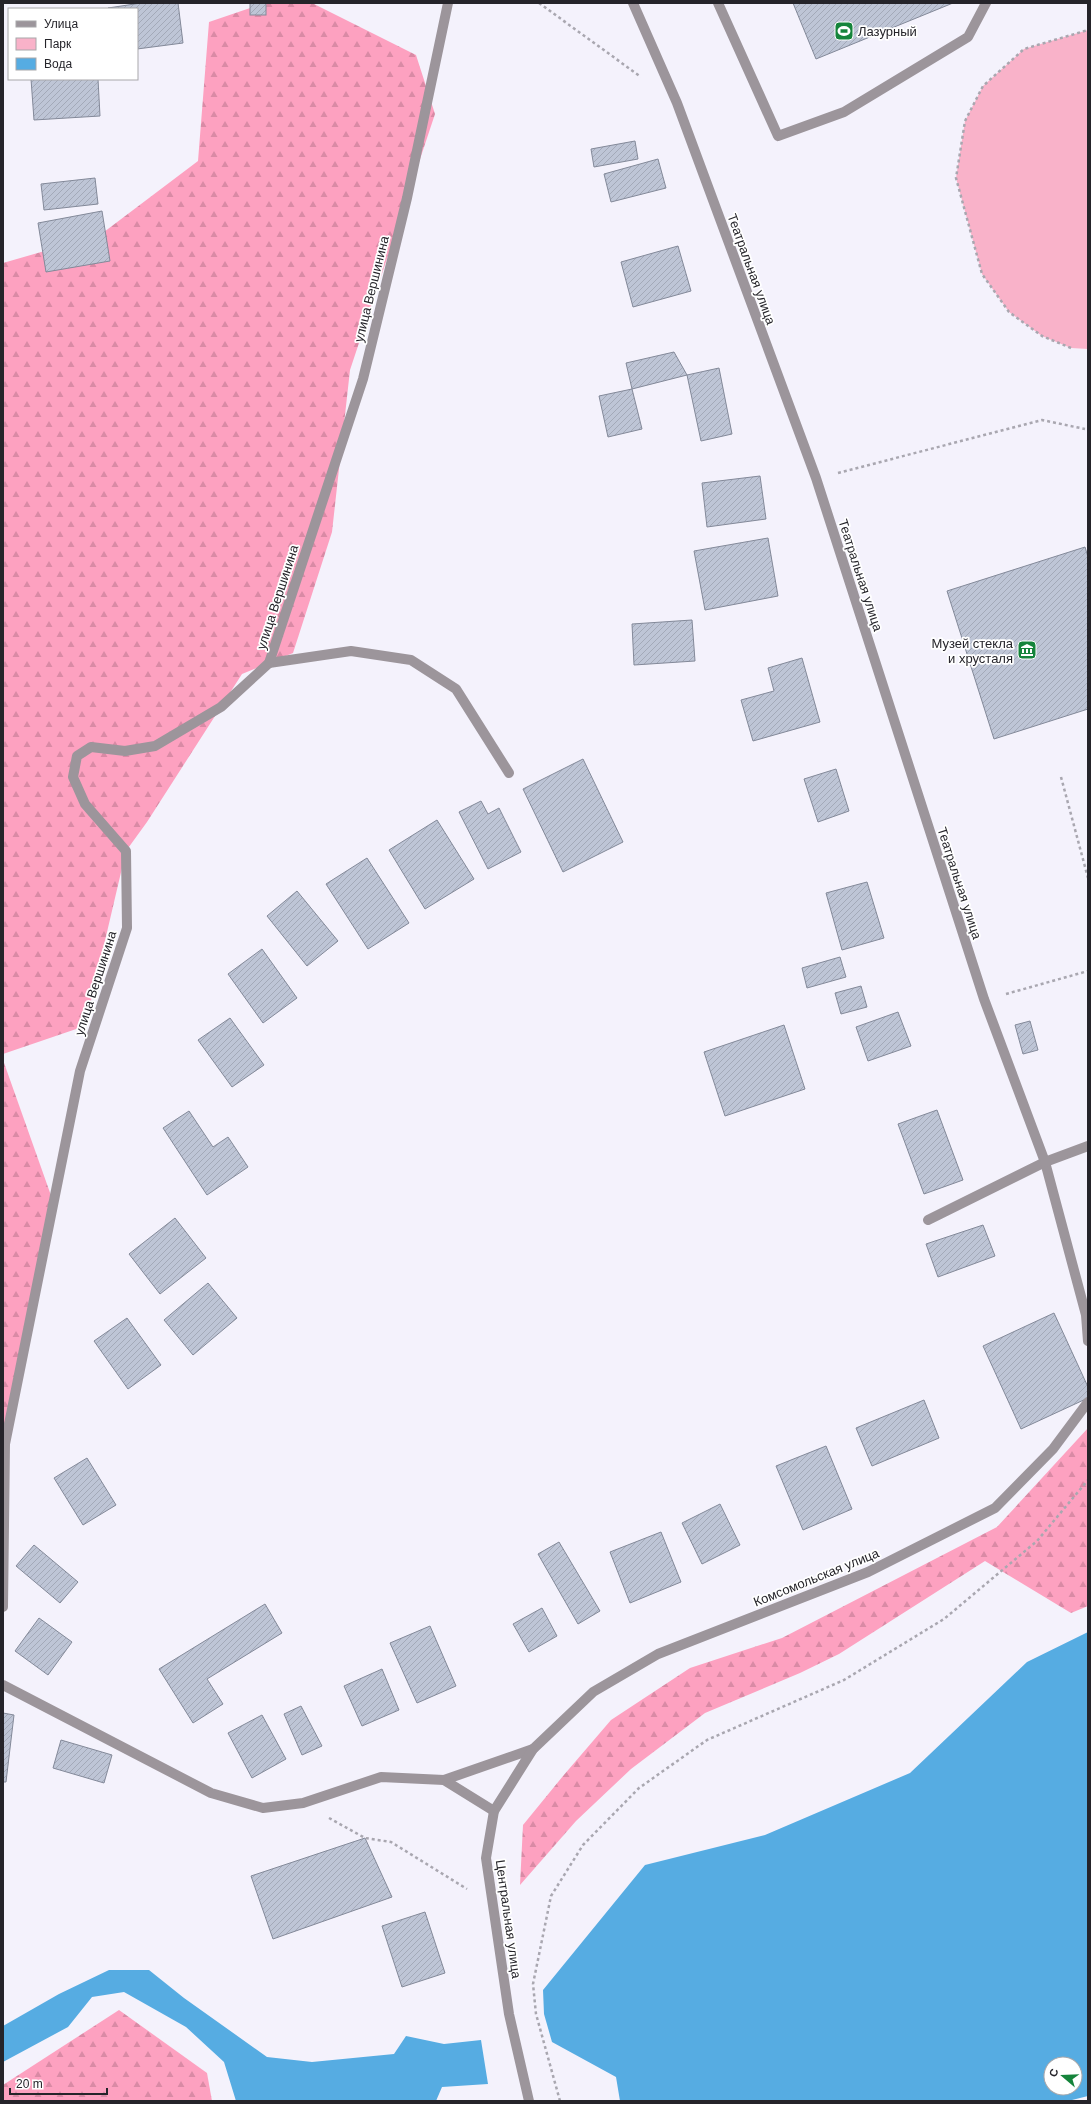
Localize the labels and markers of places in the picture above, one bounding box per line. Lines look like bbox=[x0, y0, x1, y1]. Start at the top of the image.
sports icon: Лазурный bbox=[833, 20, 855, 42]
place label: Лазурный bbox=[858, 24, 917, 39]
place label: Музей стекла и хрусталя bbox=[931, 636, 1014, 666]
museum icon: Музей стекла и хрусталя bbox=[1016, 639, 1038, 661]

